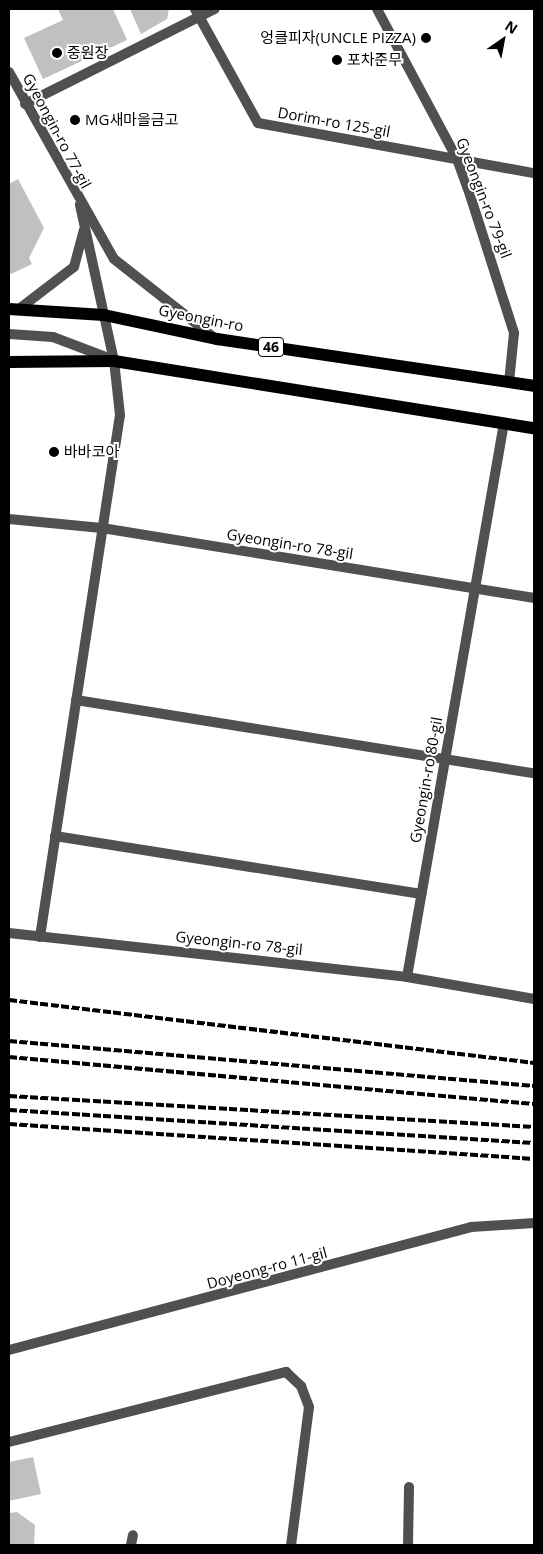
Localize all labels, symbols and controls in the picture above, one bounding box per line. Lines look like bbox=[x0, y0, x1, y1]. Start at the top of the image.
north arrow bbox=[478, 15, 528, 65]
text: N bbox=[501, 16, 521, 38]
place label: 엉클피자(UNCLE PIZZA) bbox=[260, 29, 416, 47]
marker: 엉클피자(UNCLE PIZZA) bbox=[420, 32, 432, 44]
place label: 중원장 bbox=[67, 44, 108, 62]
marker: 중원장 bbox=[51, 47, 63, 59]
place label: 포차준무 bbox=[347, 51, 402, 69]
marker: 포차준무 bbox=[331, 54, 343, 66]
street label: Gyeongin-ro 77-gil bbox=[19, 70, 95, 192]
street label: Dorim-ro 125-gil bbox=[276, 103, 392, 141]
place label: MG새마을금고 bbox=[85, 111, 178, 129]
marker: MG새마을금고 bbox=[69, 114, 81, 126]
street label: Gyeongin-ro 79-gil bbox=[453, 135, 515, 261]
street label: Gyeongin-ro bbox=[157, 301, 245, 335]
road number: 46 bbox=[257, 336, 285, 358]
place label: 바바코아 bbox=[64, 443, 119, 461]
marker: 바바코아 bbox=[48, 446, 60, 458]
street label: Gyeongin-ro 78-gil bbox=[225, 525, 355, 563]
street label: Gyeongin-ro 80-gil bbox=[406, 716, 446, 844]
street label: Gyeongin-ro 78-gil bbox=[175, 927, 303, 959]
street label: Doyeong-ro 11-gil bbox=[205, 1243, 329, 1293]

